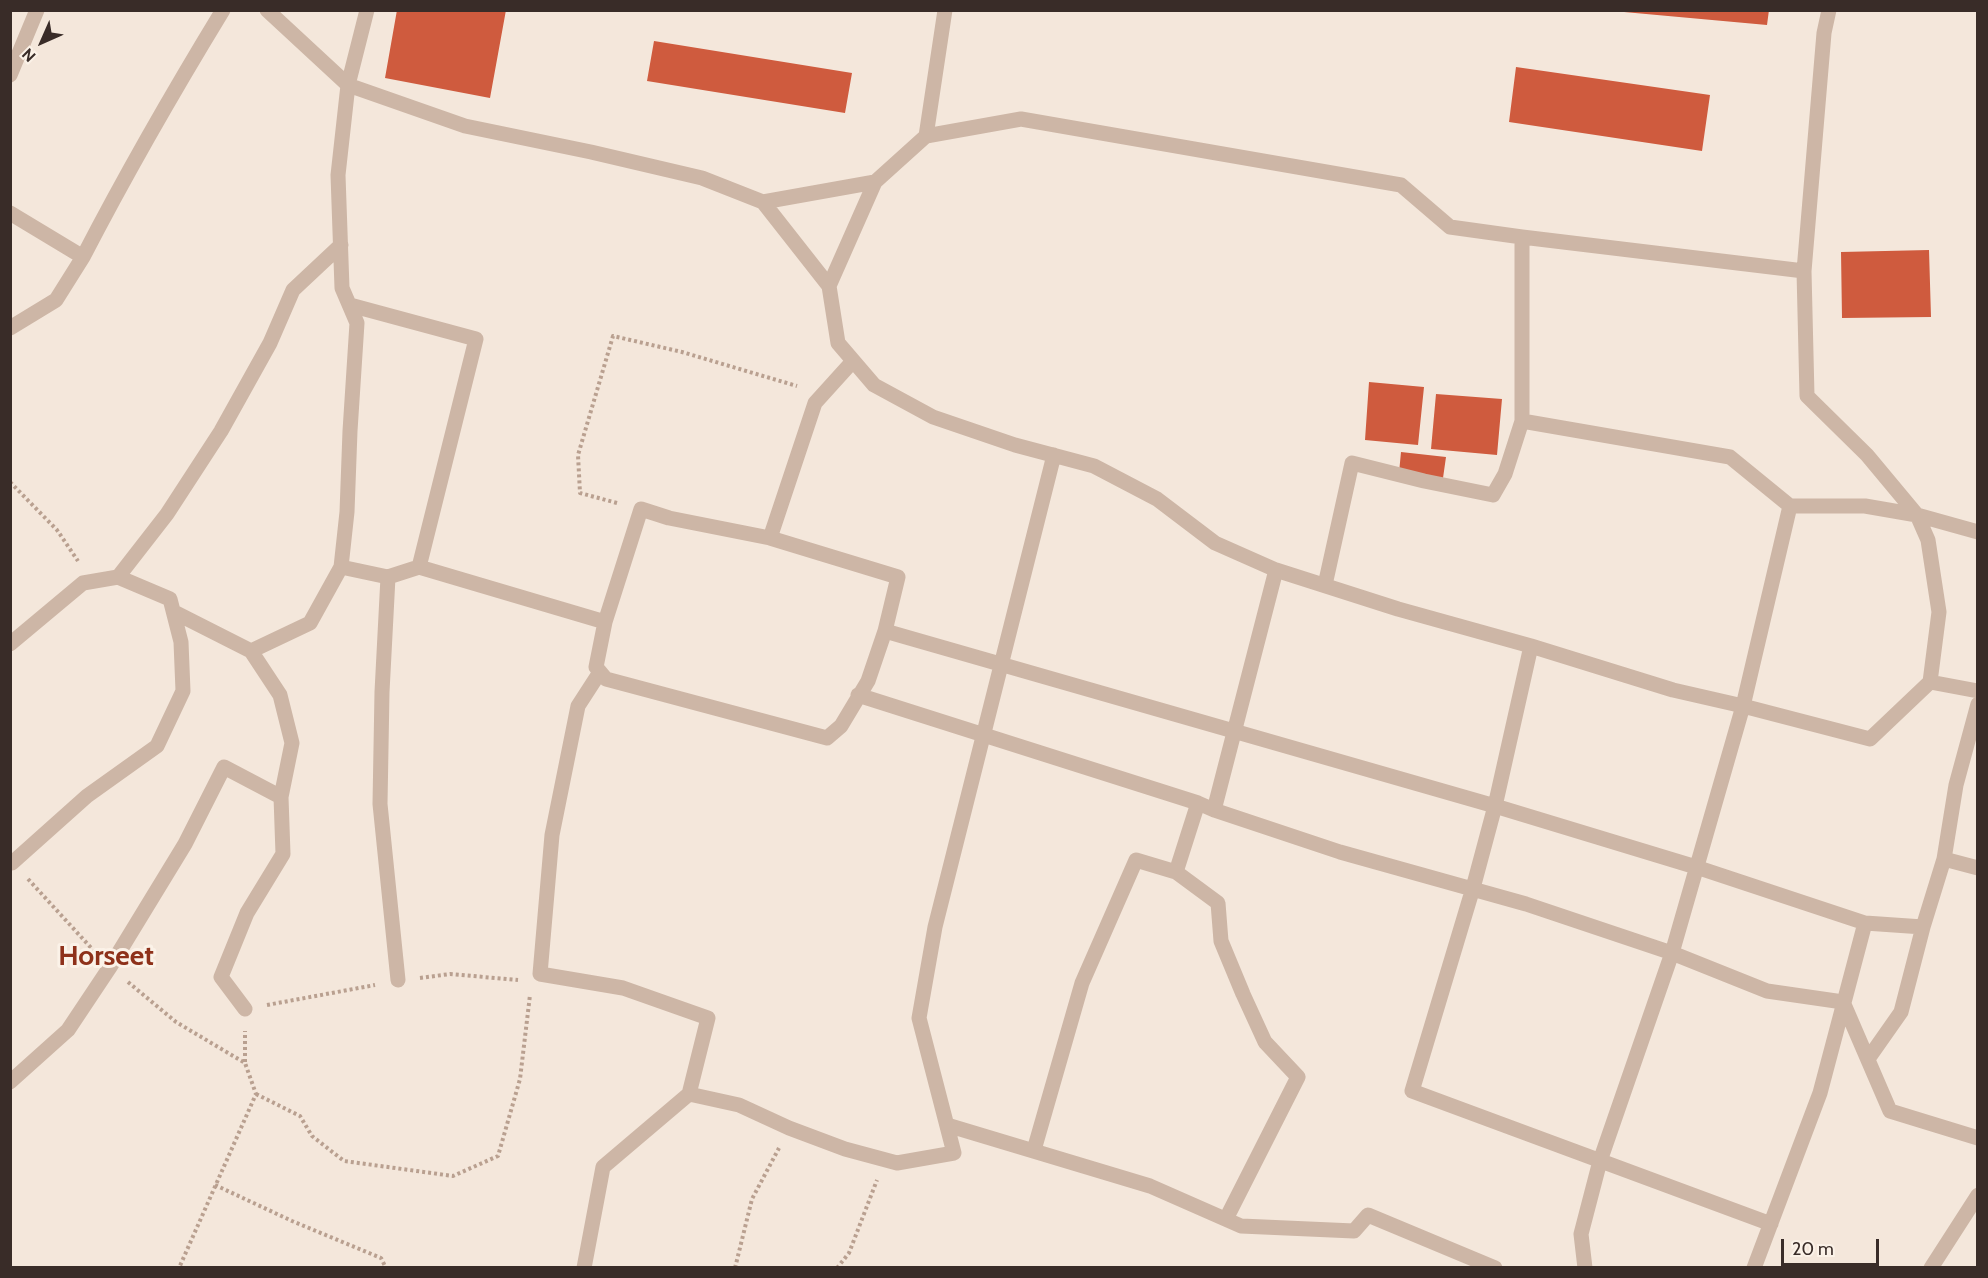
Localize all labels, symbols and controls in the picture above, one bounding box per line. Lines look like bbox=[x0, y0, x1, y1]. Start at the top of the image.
north arrow bbox=[12, 12, 72, 72]
text: N bbox=[18, 44, 40, 66]
district label: Horseet bbox=[58, 940, 154, 974]
scale bar bbox=[1784, 1227, 1882, 1265]
text: 20 m bbox=[1792, 1238, 1834, 1260]

